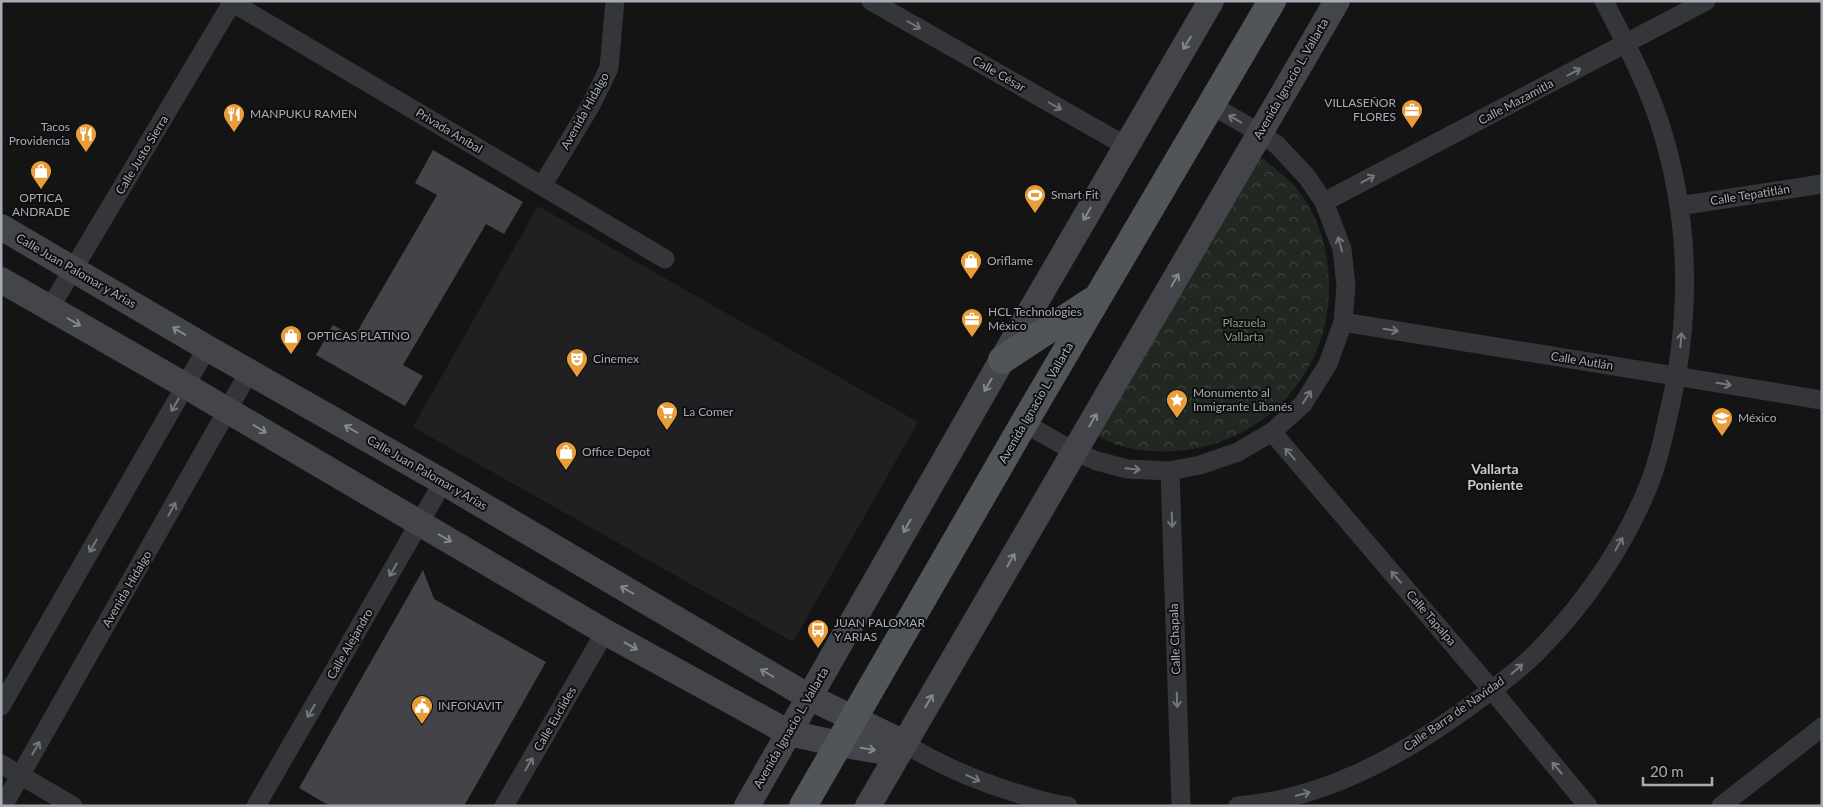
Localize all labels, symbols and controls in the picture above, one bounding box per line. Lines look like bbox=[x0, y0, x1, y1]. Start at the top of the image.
street label: Avenida Ignacio L. Vallarta bbox=[1250, 16, 1331, 142]
one-way arrow bbox=[906, 21, 920, 31]
one-way arrow bbox=[1181, 36, 1191, 50]
street label: Calle César bbox=[970, 52, 1029, 95]
one-way arrow bbox=[1566, 67, 1581, 76]
street label: Avenida Hidalgo bbox=[557, 69, 612, 152]
street label: Calle Mazamitla bbox=[1476, 75, 1556, 128]
place label: VILLASEÑOR FLORES bbox=[1324, 95, 1396, 124]
office icon: VILLASEÑOR FLORES bbox=[1400, 98, 1424, 129]
one-way arrow bbox=[1047, 101, 1062, 111]
restaurant icon: MANPUKU RAMEN bbox=[222, 102, 246, 133]
street label: Privada Aníbal bbox=[413, 105, 485, 156]
place label: MANPUKU RAMEN bbox=[250, 106, 357, 121]
street label: Calle Justo Sierra bbox=[112, 112, 171, 197]
one-way arrow bbox=[1228, 114, 1243, 124]
place label: Tacos Providencia bbox=[9, 119, 70, 148]
restaurant icon: Tacos Providencia bbox=[74, 122, 98, 153]
shop icon: OPTICA ANDRADE bbox=[29, 159, 53, 190]
one-way arrow bbox=[1360, 174, 1375, 184]
street label: Calle Tepatitlán bbox=[1709, 181, 1791, 208]
sports icon: Smart Fit bbox=[1023, 183, 1047, 214]
place label: Smart Fit bbox=[1051, 187, 1100, 202]
place label: OPTICA ANDRADE bbox=[12, 190, 70, 219]
one-way arrow bbox=[1081, 206, 1091, 220]
street label: Calle Juan Palomar y Arias bbox=[13, 230, 139, 311]
one-way arrow bbox=[1334, 236, 1344, 252]
shop icon: Oriflame bbox=[959, 249, 983, 280]
place label: Oriflame bbox=[987, 253, 1033, 268]
one-way arrow bbox=[1170, 273, 1180, 287]
place label: HCL Technologies México bbox=[988, 304, 1082, 333]
office icon: HCL Technologies México bbox=[960, 307, 984, 338]
park label: Plazuela Vallarta bbox=[1222, 315, 1266, 344]
one-way arrow bbox=[66, 317, 81, 327]
shop icon: OPTICAS PLATINO bbox=[279, 324, 303, 355]
one-way arrow bbox=[1383, 325, 1399, 335]
one-way arrow bbox=[173, 326, 187, 336]
place label: OPTICAS PLATINO bbox=[307, 328, 410, 343]
one-way arrow bbox=[1677, 332, 1686, 348]
street label: Avenida Ignacio L. Vallarta bbox=[995, 340, 1076, 466]
theatre icon: Cinemex bbox=[565, 347, 589, 378]
street label: Calle Autlán bbox=[1550, 348, 1614, 373]
place label: Cinemex bbox=[593, 351, 639, 366]
one-way arrow bbox=[983, 377, 993, 392]
one-way arrow bbox=[1716, 379, 1732, 389]
place label: Monumento al Inmigrante Libanés bbox=[1193, 385, 1292, 414]
place icon: Monumento al Inmigrante Libanés bbox=[1165, 388, 1189, 419]
one-way arrow bbox=[1302, 390, 1312, 404]
one-way arrow bbox=[169, 398, 179, 412]
supermarket icon: La Comer bbox=[655, 400, 679, 431]
place label: La Comer bbox=[683, 404, 734, 419]
school or university icon: México bbox=[1710, 406, 1734, 437]
place label: México bbox=[1738, 410, 1777, 425]
one-way arrow bbox=[1088, 413, 1098, 428]
one-way arrow bbox=[344, 424, 358, 434]
one-way arrow bbox=[252, 425, 266, 435]
street label: Calle Juan Palomar y Arias bbox=[364, 432, 490, 513]
shop icon: Office Depot bbox=[554, 440, 578, 471]
place label: Office Depot bbox=[582, 444, 651, 459]
one-way arrow bbox=[1284, 447, 1296, 460]
district label: Vallarta Poniente bbox=[1467, 460, 1523, 493]
one-way arrow bbox=[1124, 464, 1140, 474]
one-way arrow bbox=[168, 502, 177, 517]
one-way arrow bbox=[1167, 512, 1176, 528]
one-way arrow bbox=[902, 518, 912, 533]
one-way arrow bbox=[438, 534, 452, 544]
one-way arrow bbox=[1614, 536, 1624, 551]
one-way arrow bbox=[88, 539, 98, 553]
street label: Avenida Hidalgo bbox=[99, 548, 155, 630]
one-way arrow bbox=[1006, 553, 1016, 568]
one-way arrow bbox=[387, 563, 397, 577]
one-way arrow bbox=[1390, 571, 1401, 584]
one-way arrow bbox=[621, 585, 635, 595]
street label: Calle Tapalpa bbox=[1403, 587, 1460, 648]
street label: Calle Chapala bbox=[1166, 603, 1183, 675]
street label: Calle Alejandro bbox=[323, 606, 376, 682]
place label: JUAN PALOMAR Y ARIAS bbox=[834, 615, 925, 644]
bus stop icon: JUAN PALOMAR Y ARIAS bbox=[806, 618, 830, 649]
one-way arrow bbox=[624, 642, 638, 652]
one-way arrow bbox=[1510, 664, 1523, 675]
street label: Avenida Ignacio L. Vallarta bbox=[750, 665, 831, 791]
one-way arrow bbox=[761, 667, 775, 677]
street label: Calle Barra de Navidad bbox=[1400, 673, 1507, 754]
street label: Calle Euclides bbox=[530, 684, 579, 754]
one-way arrow bbox=[1173, 692, 1182, 708]
public building icon: INFONAVIT bbox=[410, 694, 434, 725]
one-way arrow bbox=[924, 694, 934, 708]
place label: INFONAVIT bbox=[438, 698, 502, 713]
one-way arrow bbox=[306, 703, 316, 717]
one-way arrow bbox=[32, 742, 42, 756]
one-way arrow bbox=[860, 745, 876, 755]
scale bar bbox=[1643, 754, 1712, 786]
one-way arrow bbox=[524, 757, 534, 771]
one-way arrow bbox=[1552, 762, 1563, 775]
text: 20 m bbox=[1650, 762, 1684, 780]
one-way arrow bbox=[965, 774, 980, 784]
one-way arrow bbox=[1294, 789, 1310, 798]

